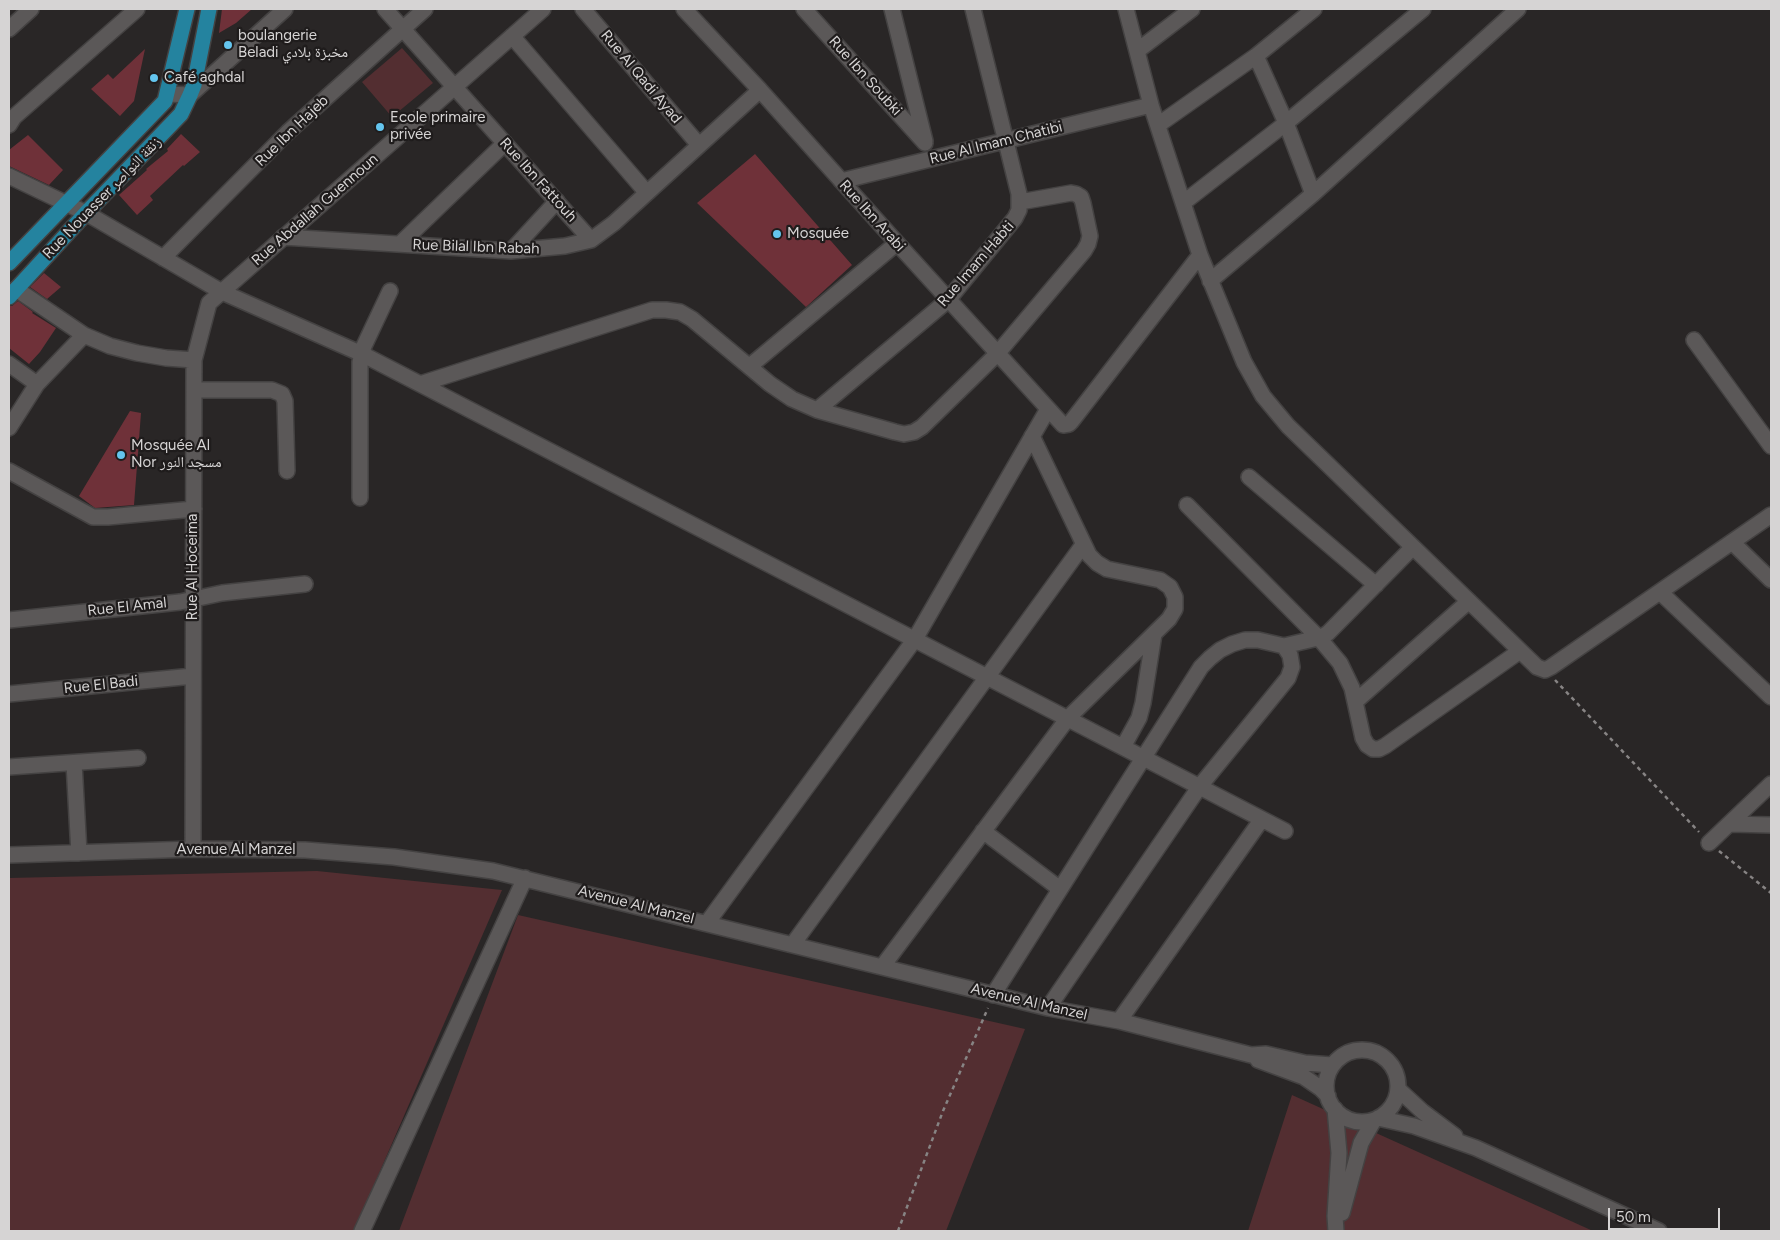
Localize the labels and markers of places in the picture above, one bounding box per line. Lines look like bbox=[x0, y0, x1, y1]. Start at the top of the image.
place label: boulangerie Beladi مخبزة بلادي bbox=[238, 27, 348, 62]
marker: boulangerie Beladi مخبزة بلادي bbox=[222, 39, 234, 51]
place label: Café aghdal bbox=[164, 69, 244, 87]
marker: Café aghdal bbox=[148, 72, 160, 84]
place label: Ecole primaire privée bbox=[390, 109, 485, 144]
marker: Ecole primaire privée bbox=[374, 121, 386, 133]
place label: Mosquée bbox=[787, 225, 849, 243]
marker: Mosquée bbox=[771, 228, 783, 240]
place label: Mosquée Al Nor مسجد النور bbox=[131, 437, 222, 472]
marker: Mosquée Al Nor مسجد النور bbox=[115, 449, 127, 461]

